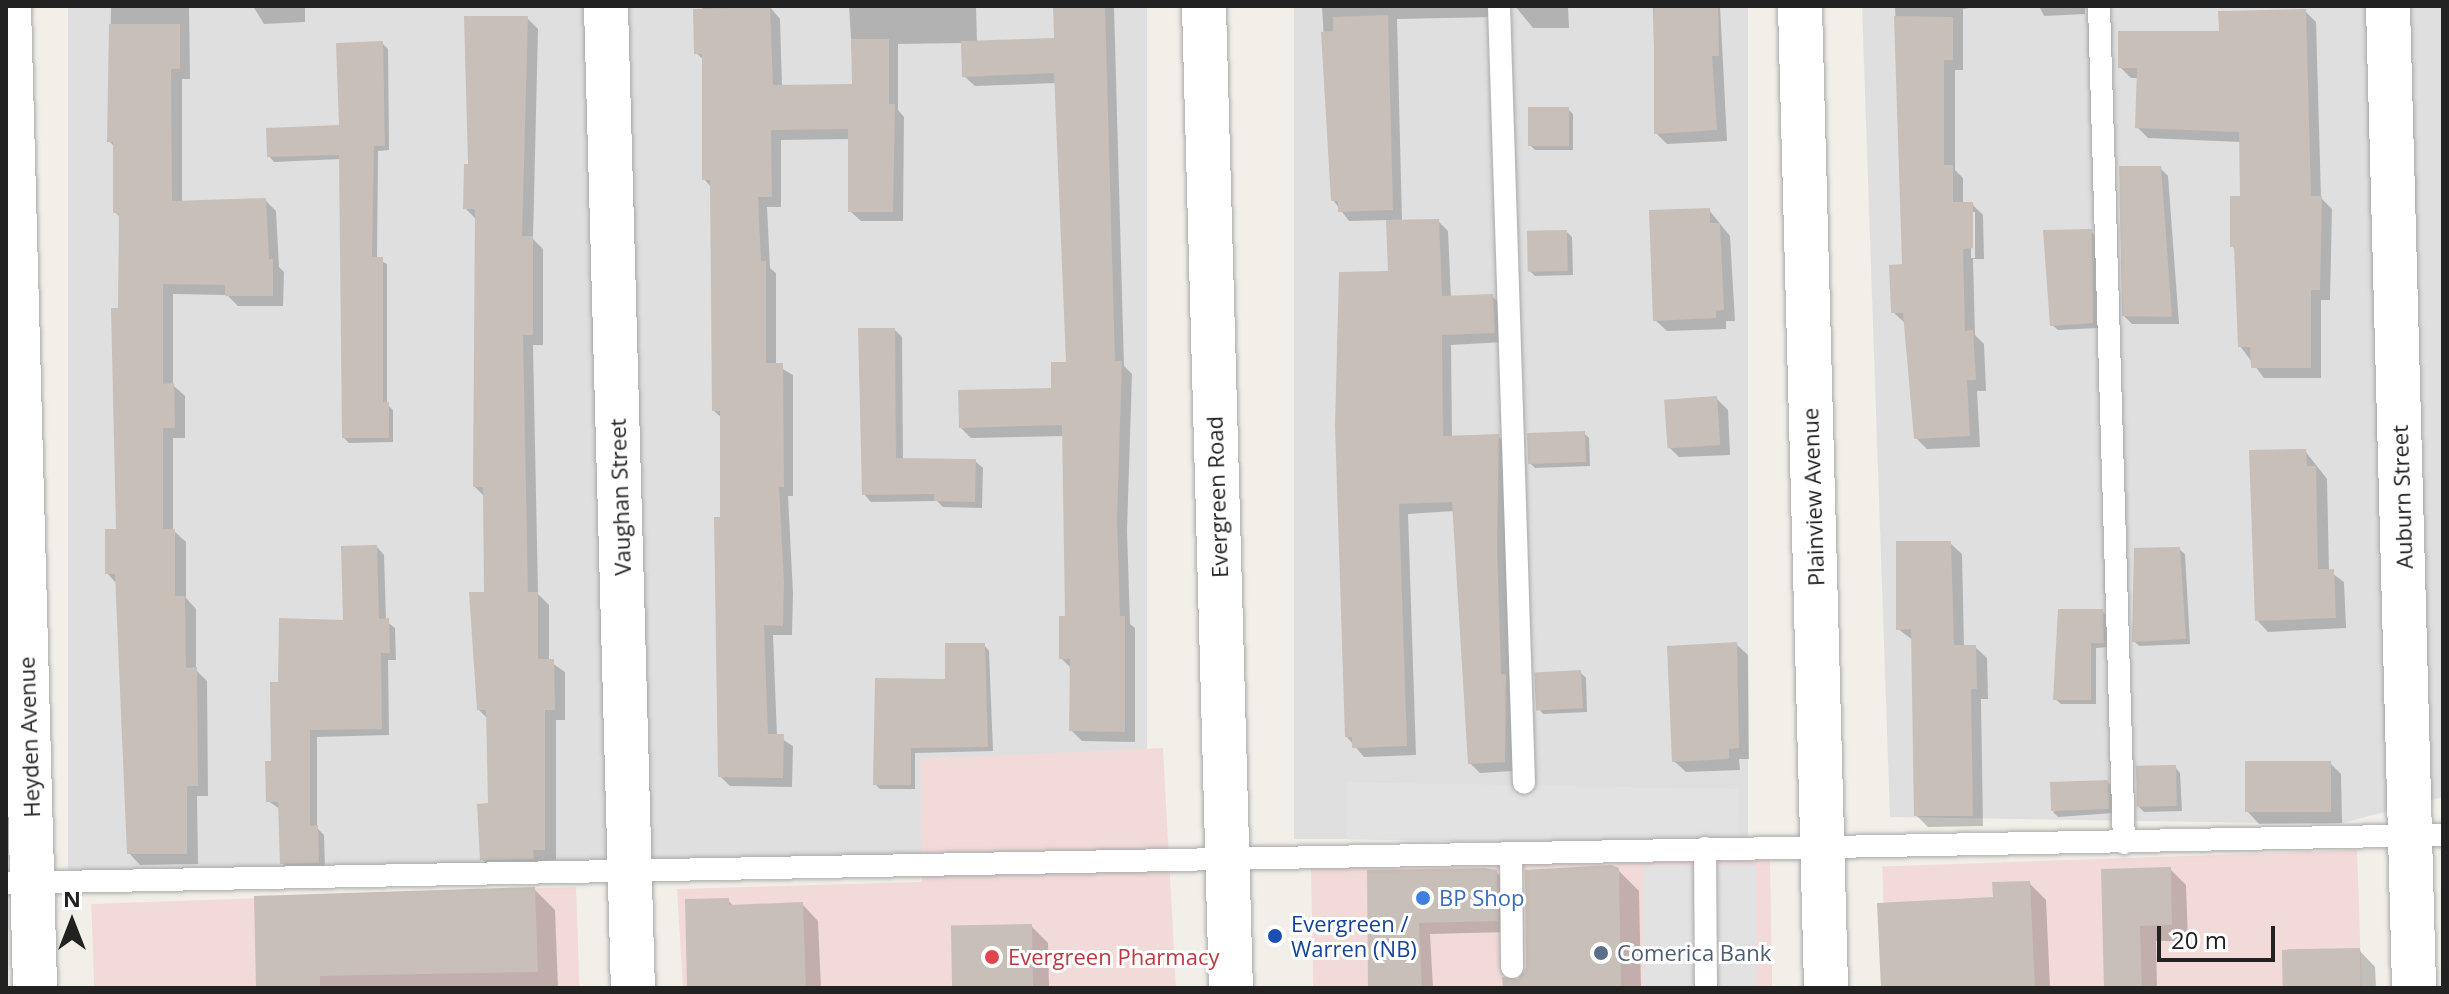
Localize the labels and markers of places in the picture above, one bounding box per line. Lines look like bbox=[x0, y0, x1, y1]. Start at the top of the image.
place label: BP Shop bbox=[1439, 885, 1524, 911]
marker: BP Shop bbox=[1414, 889, 1432, 907]
place label: Evergreen / Warren (NB) bbox=[1291, 910, 1417, 962]
marker: Evergreen / Warren (NB) bbox=[1266, 927, 1284, 945]
place label: Comerica Bank bbox=[1617, 940, 1771, 966]
place label: Evergreen Pharmacy bbox=[1008, 944, 1220, 970]
marker: Comerica Bank bbox=[1592, 944, 1610, 962]
marker: Evergreen Pharmacy bbox=[983, 948, 1001, 966]

